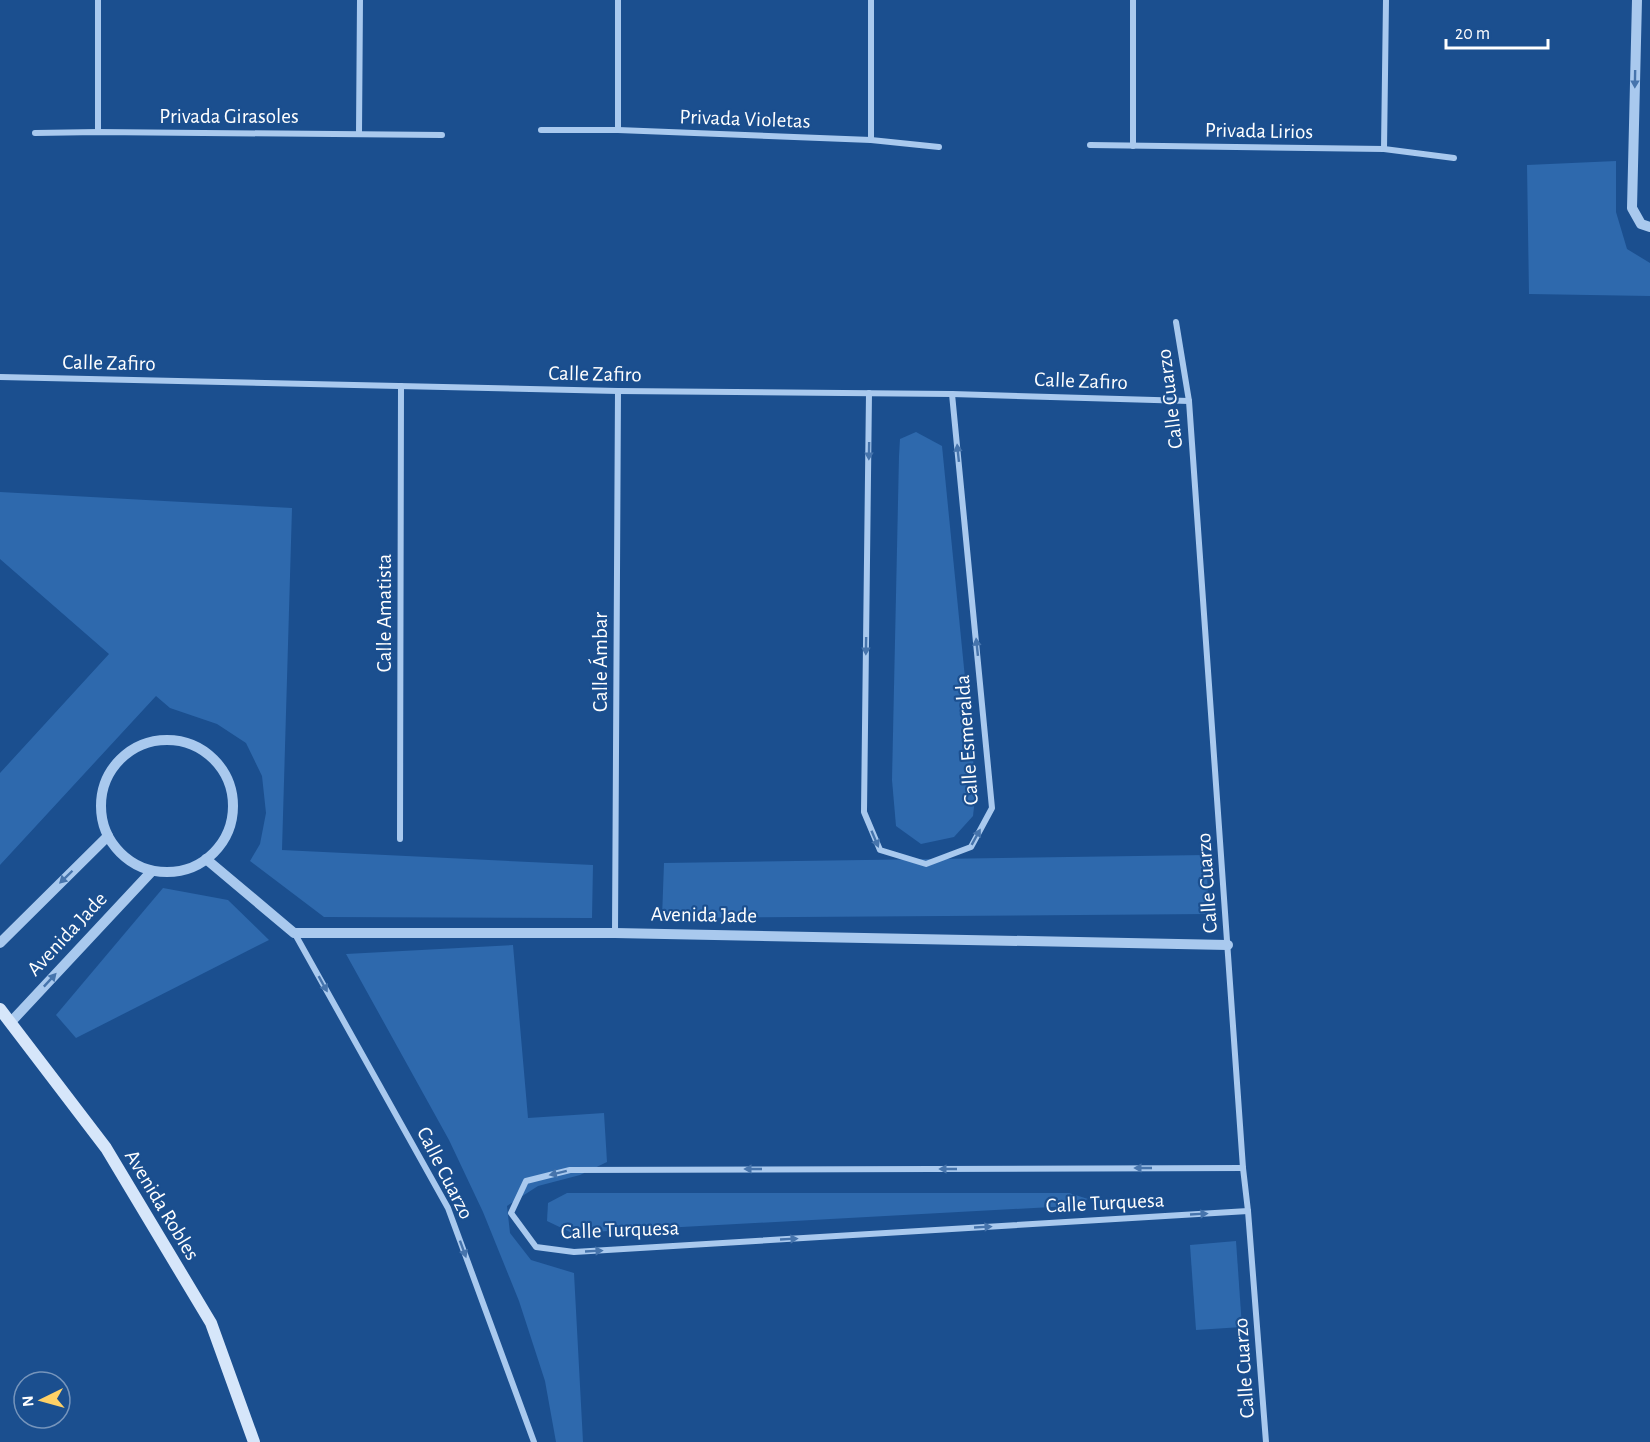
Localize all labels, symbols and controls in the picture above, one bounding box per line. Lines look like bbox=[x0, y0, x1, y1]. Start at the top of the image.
scale bar bbox=[1446, 12, 1548, 50]
text: 20 m bbox=[1455, 25, 1490, 43]
one-way arrow bbox=[1630, 70, 1640, 89]
street label: Privada Girasoles bbox=[159, 106, 299, 127]
street label: Privada Violetas bbox=[679, 106, 811, 132]
street label: Privada Lirios bbox=[1205, 120, 1313, 142]
street label: Calle Cuarzo bbox=[1153, 348, 1187, 450]
street label: Calle Zafiro bbox=[62, 352, 156, 374]
street label: Calle Zafiro bbox=[548, 363, 642, 385]
street label: Calle Zafiro bbox=[1034, 369, 1128, 393]
one-way arrow bbox=[864, 442, 873, 461]
one-way arrow bbox=[953, 444, 963, 463]
street label: Calle Amatista bbox=[374, 553, 395, 672]
street label: Calle Ámbar bbox=[588, 612, 611, 712]
one-way arrow bbox=[861, 637, 871, 656]
one-way arrow bbox=[972, 638, 982, 657]
street label: Calle Esmeralda bbox=[952, 674, 982, 806]
one-way arrow bbox=[971, 829, 981, 846]
one-way arrow bbox=[871, 830, 881, 848]
street label: Calle Cuarzo bbox=[1193, 832, 1221, 934]
one-way arrow bbox=[60, 870, 74, 884]
street label: Avenida Jade bbox=[23, 888, 111, 980]
street label: Avenida Jade bbox=[651, 904, 757, 926]
one-way arrow bbox=[43, 973, 56, 988]
one-way arrow bbox=[318, 976, 328, 993]
street label: Calle Cuarzo bbox=[413, 1123, 477, 1223]
street label: Avenida Robles bbox=[121, 1146, 203, 1264]
one-way arrow bbox=[1133, 1163, 1152, 1173]
one-way arrow bbox=[743, 1164, 762, 1174]
one-way arrow bbox=[938, 1164, 957, 1173]
one-way arrow bbox=[549, 1168, 567, 1178]
street label: Calle Turquesa bbox=[1045, 1189, 1165, 1217]
one-way arrow bbox=[1189, 1209, 1208, 1219]
street label: Calle Turquesa bbox=[560, 1217, 680, 1243]
one-way arrow bbox=[974, 1222, 993, 1232]
one-way arrow bbox=[779, 1234, 798, 1243]
one-way arrow bbox=[459, 1240, 469, 1258]
one-way arrow bbox=[585, 1246, 604, 1255]
street label: Calle Cuarzo bbox=[1230, 1317, 1258, 1419]
north arrow bbox=[12, 1370, 72, 1430]
text: N bbox=[20, 1395, 37, 1407]

